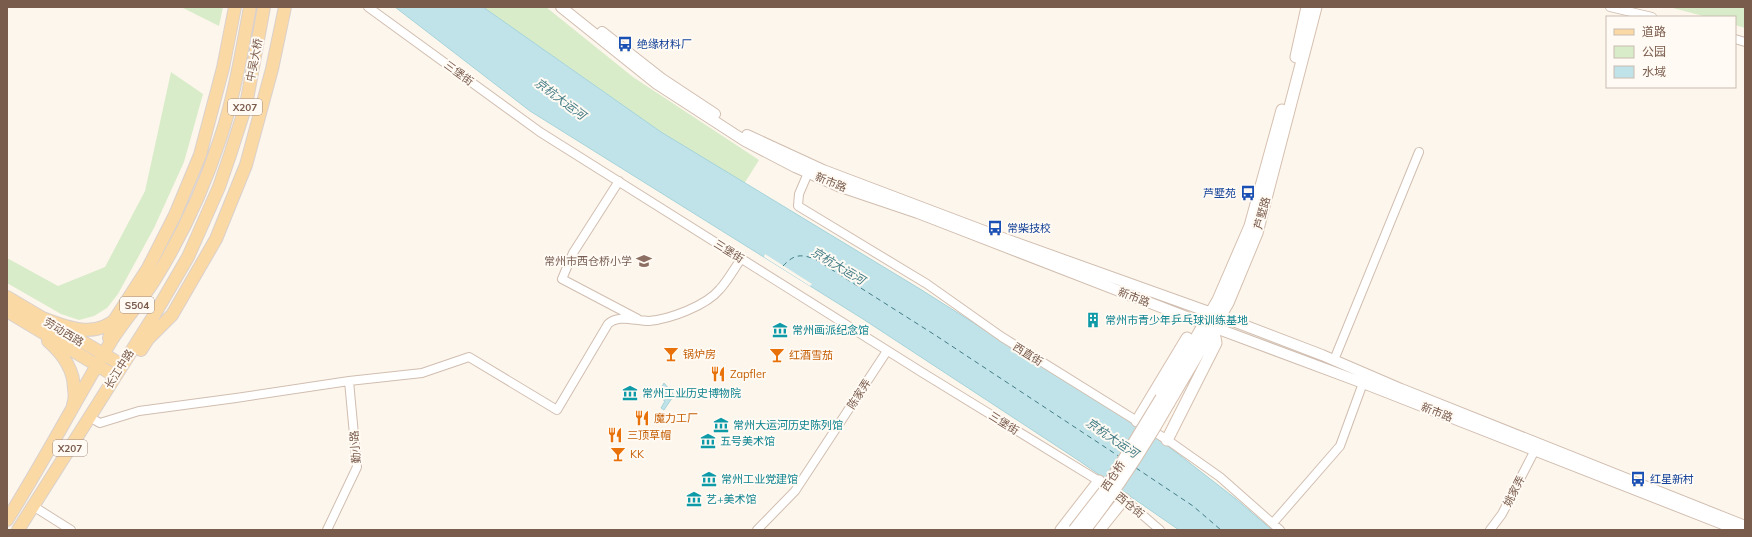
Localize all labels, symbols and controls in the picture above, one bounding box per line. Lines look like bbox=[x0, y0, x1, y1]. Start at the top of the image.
legend bbox=[1606, 16, 1736, 88]
text: 道路 bbox=[1642, 24, 1666, 39]
bus stop icon: 绝缘材料厂 bbox=[616, 35, 634, 53]
street label: 中吴大桥 bbox=[243, 37, 265, 83]
place label: 绝缘材料厂 bbox=[637, 37, 692, 51]
text: 公园 bbox=[1642, 44, 1666, 59]
street label: 三堡街 bbox=[442, 58, 476, 88]
text: 水域 bbox=[1642, 64, 1666, 79]
water label: 京杭大运河 bbox=[532, 75, 590, 124]
road number: X207 bbox=[228, 99, 262, 115]
street label: 新市路 bbox=[813, 169, 849, 195]
bus stop icon: 芦墅苑 bbox=[1239, 184, 1257, 202]
place label: 芦墅苑 bbox=[1203, 186, 1236, 200]
street label: 芦墅路 bbox=[1251, 195, 1273, 231]
bus stop icon: 常柴技校 bbox=[986, 219, 1004, 237]
place label: 常柴技校 bbox=[1007, 221, 1051, 235]
street label: 三堡街 bbox=[711, 236, 747, 266]
water label: 京杭大运河 bbox=[809, 244, 870, 288]
school or university icon: 常州市西仓桥小学 bbox=[635, 252, 653, 270]
place label: 常州市西仓桥小学 bbox=[544, 254, 632, 268]
street label: 新市路 bbox=[1116, 285, 1152, 309]
road number: S504 bbox=[120, 297, 154, 313]
building icon: 常州市青少年乒乓球训练基地 bbox=[1084, 311, 1102, 329]
place label: 常州市青少年乒乓球训练基地 bbox=[1105, 313, 1248, 327]
street label: 劳动西路 bbox=[42, 315, 86, 349]
museum icon: 常州画派纪念馆 bbox=[771, 321, 789, 339]
place label: 常州画派纪念馆 bbox=[792, 323, 869, 337]
street label: 西直街 bbox=[1010, 339, 1046, 369]
bar icon: 锅炉房 bbox=[662, 345, 680, 363]
bar icon: 红酒雪茄 bbox=[768, 346, 786, 364]
street label: 长江中路 bbox=[101, 347, 137, 391]
place label: 锅炉房 bbox=[683, 347, 716, 361]
place label: 红酒雪茄 bbox=[789, 348, 833, 362]
restaurant icon: Zapfler bbox=[709, 365, 727, 383]
place label: Zapfler bbox=[730, 367, 766, 381]
street label: 陈家弄 bbox=[844, 376, 874, 412]
museum icon: 常州工业历史博物院 bbox=[621, 384, 639, 402]
place label: 常州工业历史博物院 bbox=[642, 386, 741, 400]
street label: 新市路 bbox=[1419, 400, 1455, 424]
street label: 三堡街 bbox=[986, 408, 1022, 438]
restaurant icon: 魔力工厂 bbox=[633, 409, 651, 427]
place label: 魔力工厂 bbox=[654, 411, 698, 425]
water label: 京杭大运河 bbox=[1083, 415, 1143, 462]
museum icon: 常州大运河历史陈列馆 bbox=[712, 416, 730, 434]
place label: 常州大运河历史陈列馆 bbox=[733, 418, 843, 432]
restaurant icon: 三顶草帽 bbox=[606, 426, 624, 444]
place label: 三顶草帽 bbox=[627, 428, 671, 442]
street label: 勤小路 bbox=[347, 430, 363, 464]
museum icon: 五号美术馆 bbox=[699, 432, 717, 450]
place label: 五号美术馆 bbox=[720, 434, 775, 448]
road number: X207 bbox=[53, 440, 87, 456]
bar icon: KK bbox=[609, 445, 627, 463]
place label: KK bbox=[630, 447, 645, 461]
street label: 西仓桥 bbox=[1098, 458, 1128, 494]
museum icon: 常州工业党建馆 bbox=[700, 470, 718, 488]
bus stop icon: 红星新村 bbox=[1629, 470, 1647, 488]
place label: 常州工业党建馆 bbox=[721, 472, 798, 486]
place label: 红星新村 bbox=[1650, 472, 1694, 486]
street label: 姚家弄 bbox=[1500, 473, 1528, 509]
street label: 西仓街 bbox=[1113, 489, 1147, 521]
museum icon: 艺+美术馆 bbox=[685, 490, 703, 508]
place label: 艺+美术馆 bbox=[706, 492, 757, 506]

